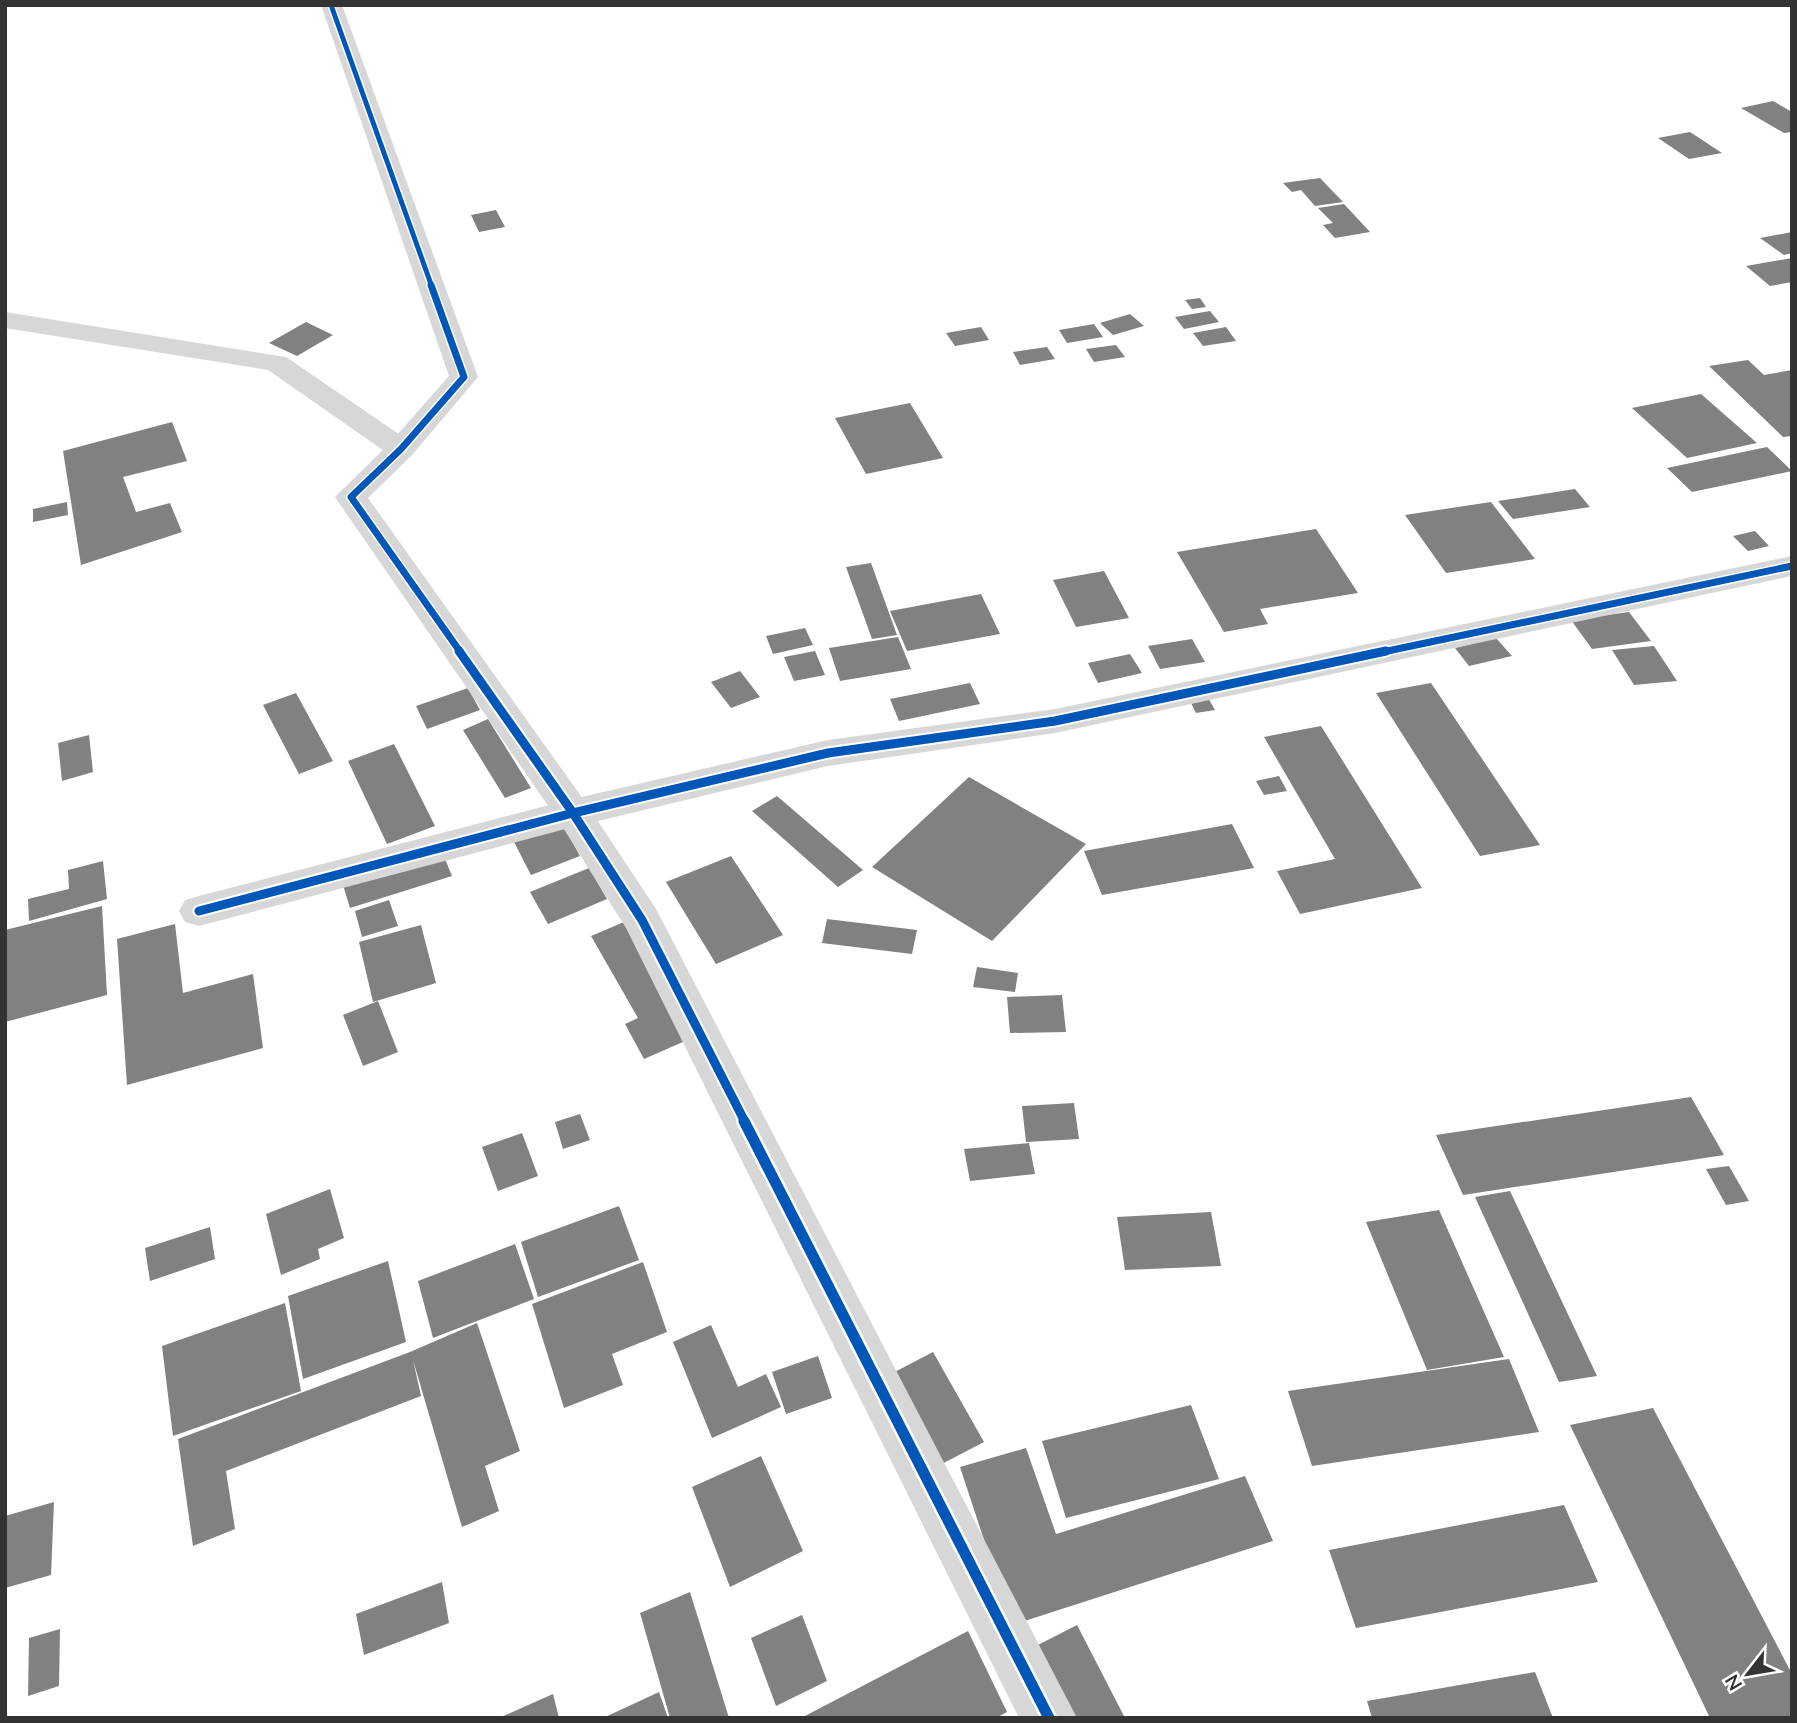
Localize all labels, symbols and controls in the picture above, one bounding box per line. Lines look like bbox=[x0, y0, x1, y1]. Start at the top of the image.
north arrow bbox=[1713, 1639, 1783, 1709]
text: N bbox=[1719, 1670, 1747, 1695]

